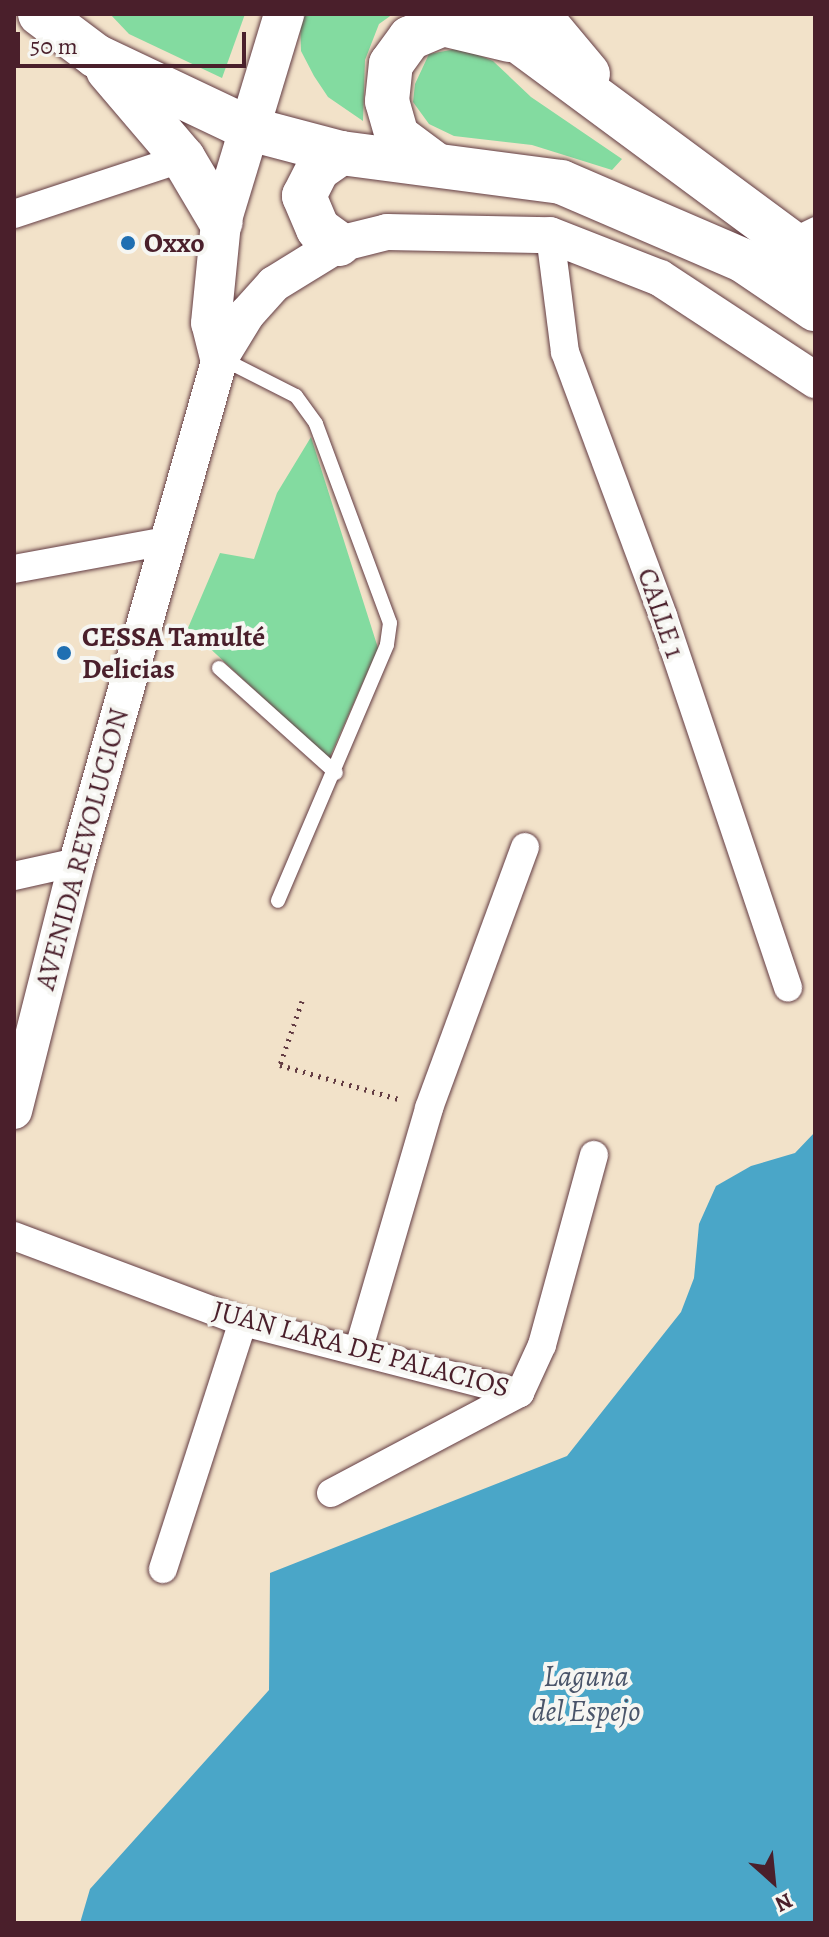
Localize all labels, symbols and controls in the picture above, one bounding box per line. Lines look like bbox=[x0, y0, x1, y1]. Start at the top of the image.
scale bar bbox=[20, 16, 250, 66]
text: 50 m bbox=[30, 30, 78, 62]
place label: Oxxo bbox=[144, 226, 205, 260]
marker: Oxxo bbox=[119, 234, 137, 252]
street label: CALLE 1 bbox=[630, 564, 692, 662]
place label: CESSA Tamulté Delicias bbox=[82, 620, 265, 686]
marker: CESSA Tamulté Delicias bbox=[53, 642, 75, 664]
street label: AVENIDA REVOLUCION bbox=[28, 705, 136, 993]
street label: JUAN LARA DE PALACIOS bbox=[209, 1293, 513, 1405]
water label: Laguna del Espejo bbox=[532, 1658, 640, 1728]
north arrow bbox=[733, 1841, 813, 1921]
text: N bbox=[770, 1885, 798, 1919]

